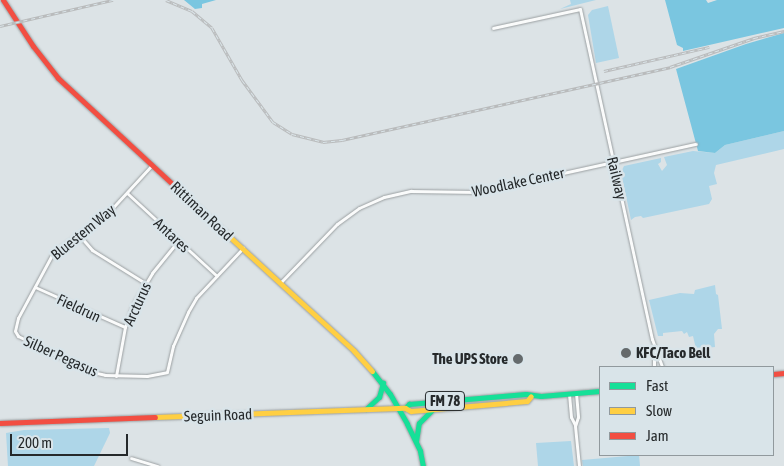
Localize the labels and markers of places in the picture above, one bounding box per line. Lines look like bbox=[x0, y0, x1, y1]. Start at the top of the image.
place label: KFC/Taco Bell bbox=[636, 344, 710, 362]
marker: KFC/Taco Bell bbox=[620, 347, 632, 359]
place label: The UPS Store bbox=[432, 350, 508, 368]
marker: The UPS Store bbox=[512, 353, 524, 365]

